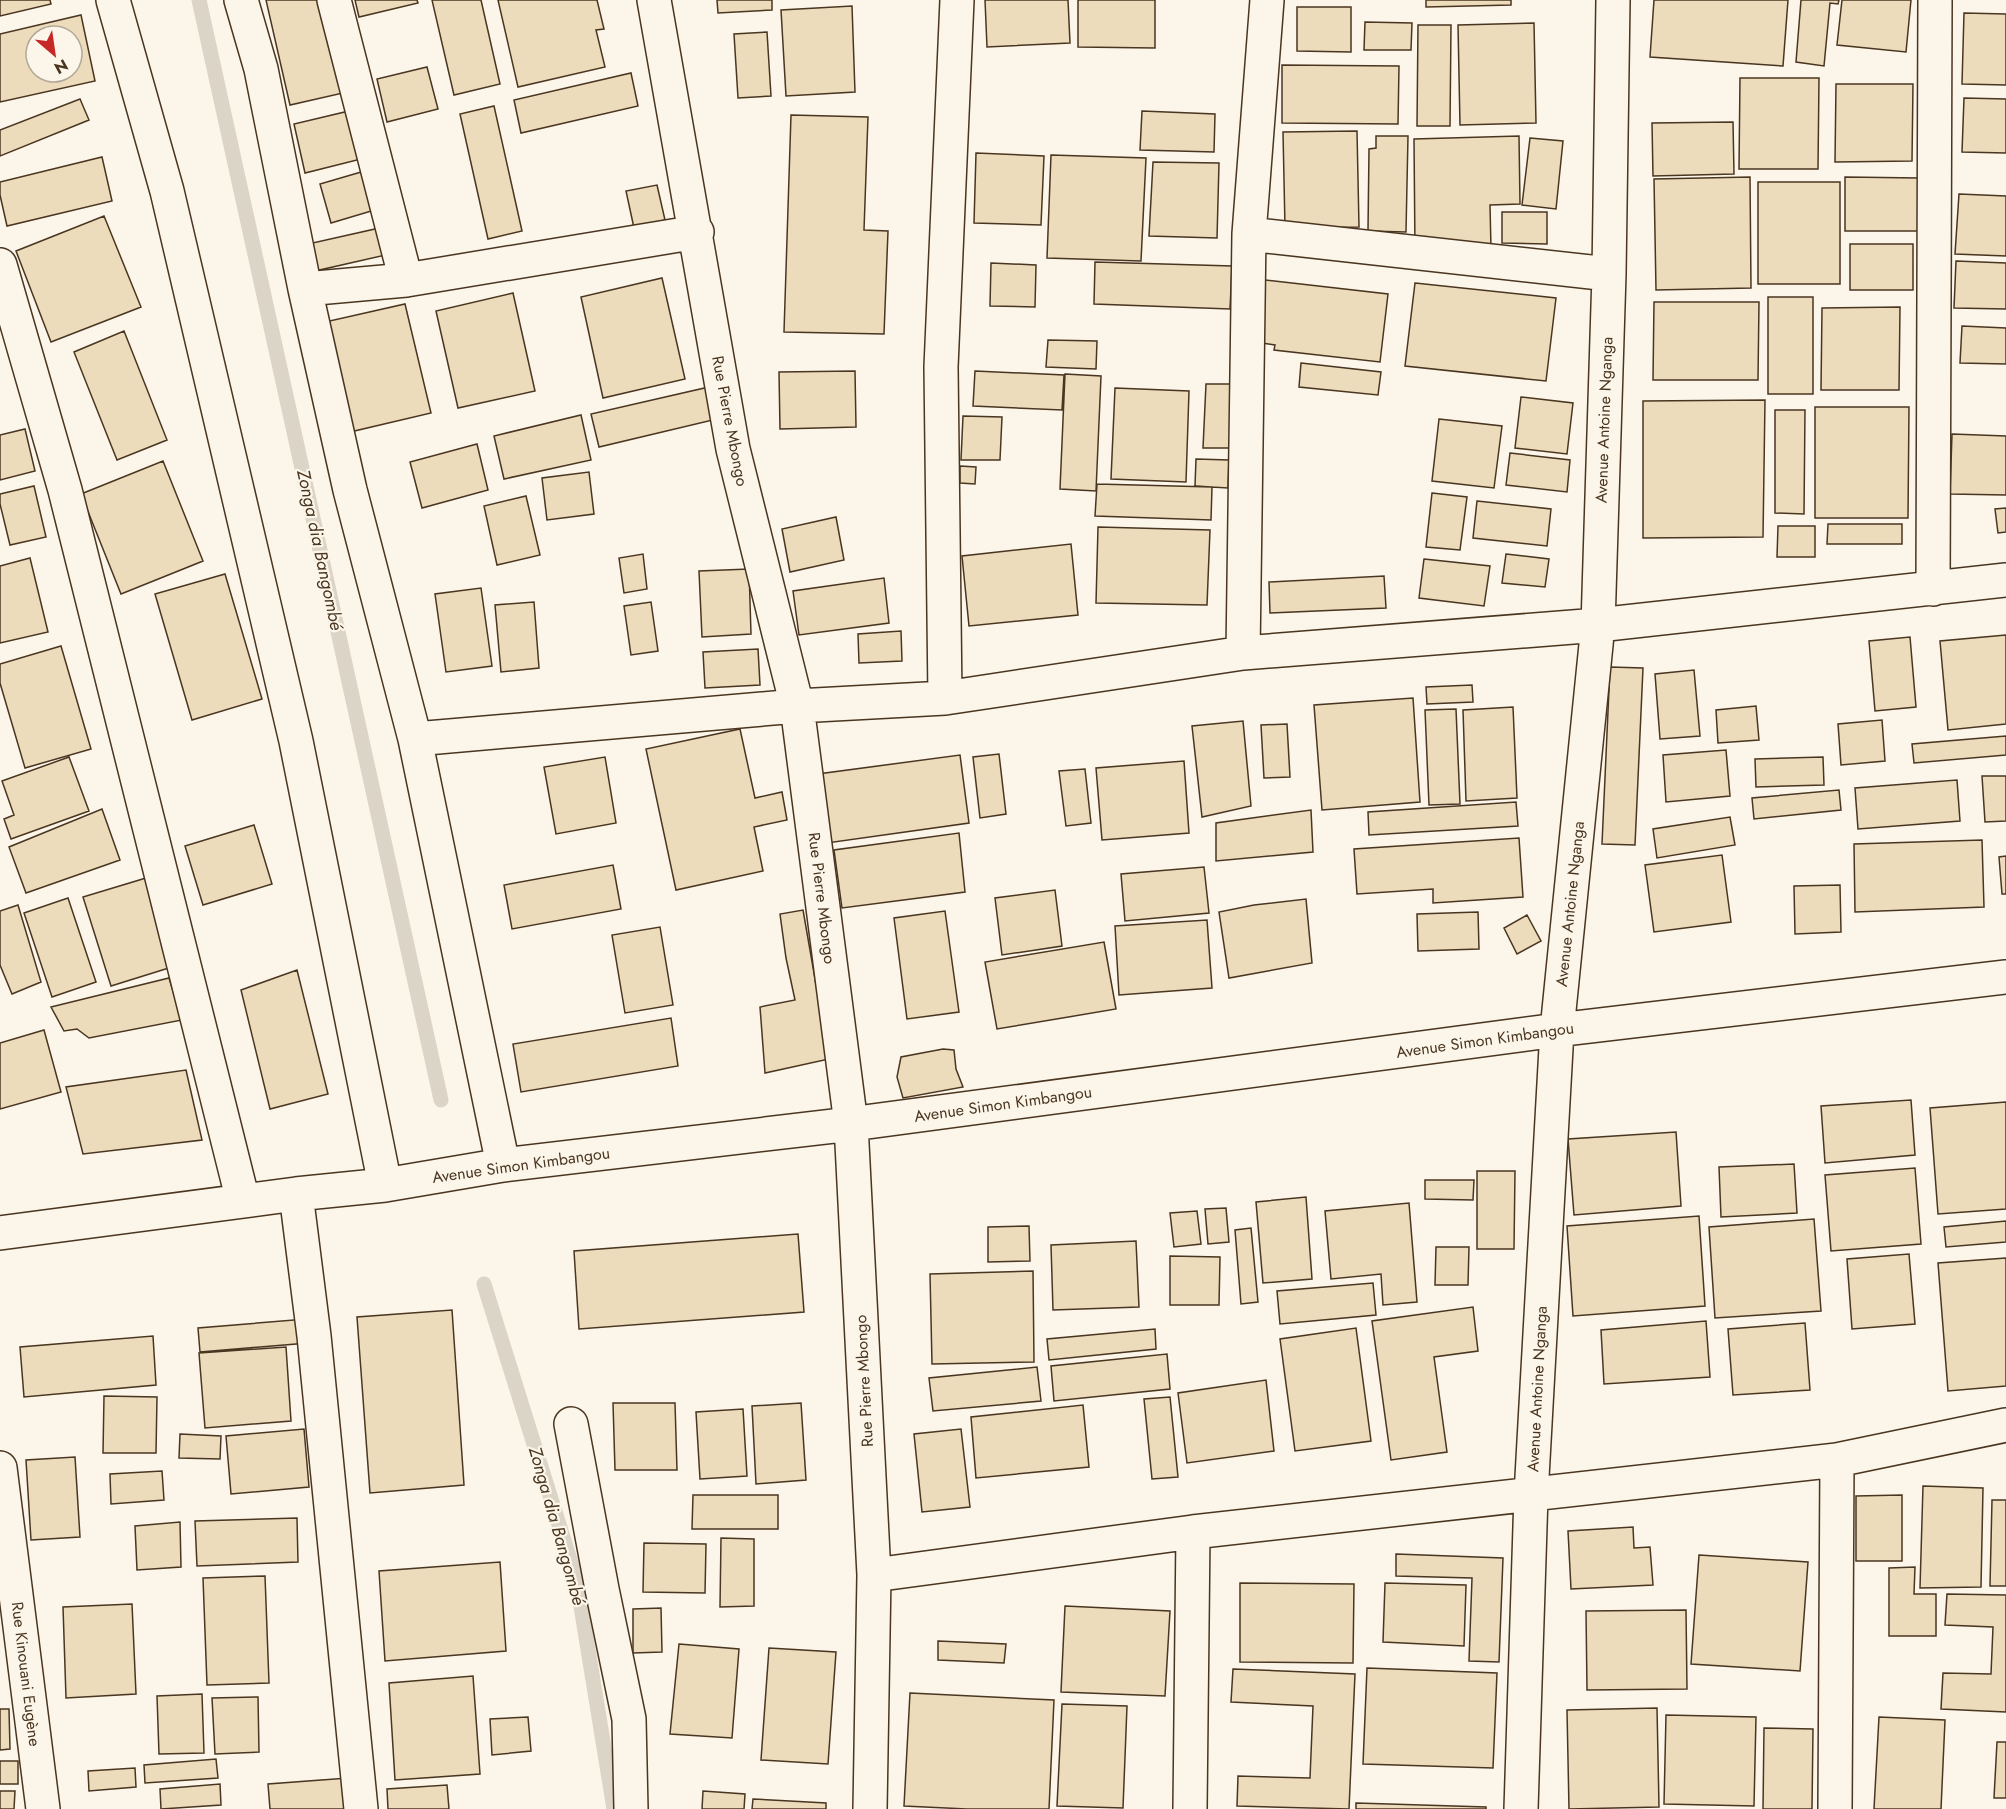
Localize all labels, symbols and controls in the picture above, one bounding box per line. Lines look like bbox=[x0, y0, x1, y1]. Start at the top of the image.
north arrow bbox=[24, 24, 84, 84]
text: N bbox=[50, 54, 72, 80]
street label: Avenue Antoine Nganga bbox=[1590, 337, 1618, 503]
street label: Rue Pierre Mbongo bbox=[706, 354, 754, 488]
water label: Zonga dia Bangombé bbox=[290, 466, 350, 634]
street label: Avenue Antoine Nganga bbox=[1550, 820, 1590, 988]
street label: Rue Pierre Mbongo bbox=[803, 831, 842, 965]
street label: Avenue Simon Kimbangou bbox=[1395, 1016, 1575, 1064]
street label: Avenue Simon Kimbangou bbox=[913, 1080, 1093, 1128]
street label: Avenue Simon Kimbangou bbox=[431, 1141, 611, 1189]
street label: Avenue Antoine Nganga bbox=[1521, 1305, 1553, 1473]
street label: Rue Pierre Mbongo bbox=[849, 1314, 879, 1448]
water label: Zonga dia Bangombé bbox=[522, 1443, 592, 1609]
street label: Rue Kinouani Eugène bbox=[6, 1600, 46, 1748]

